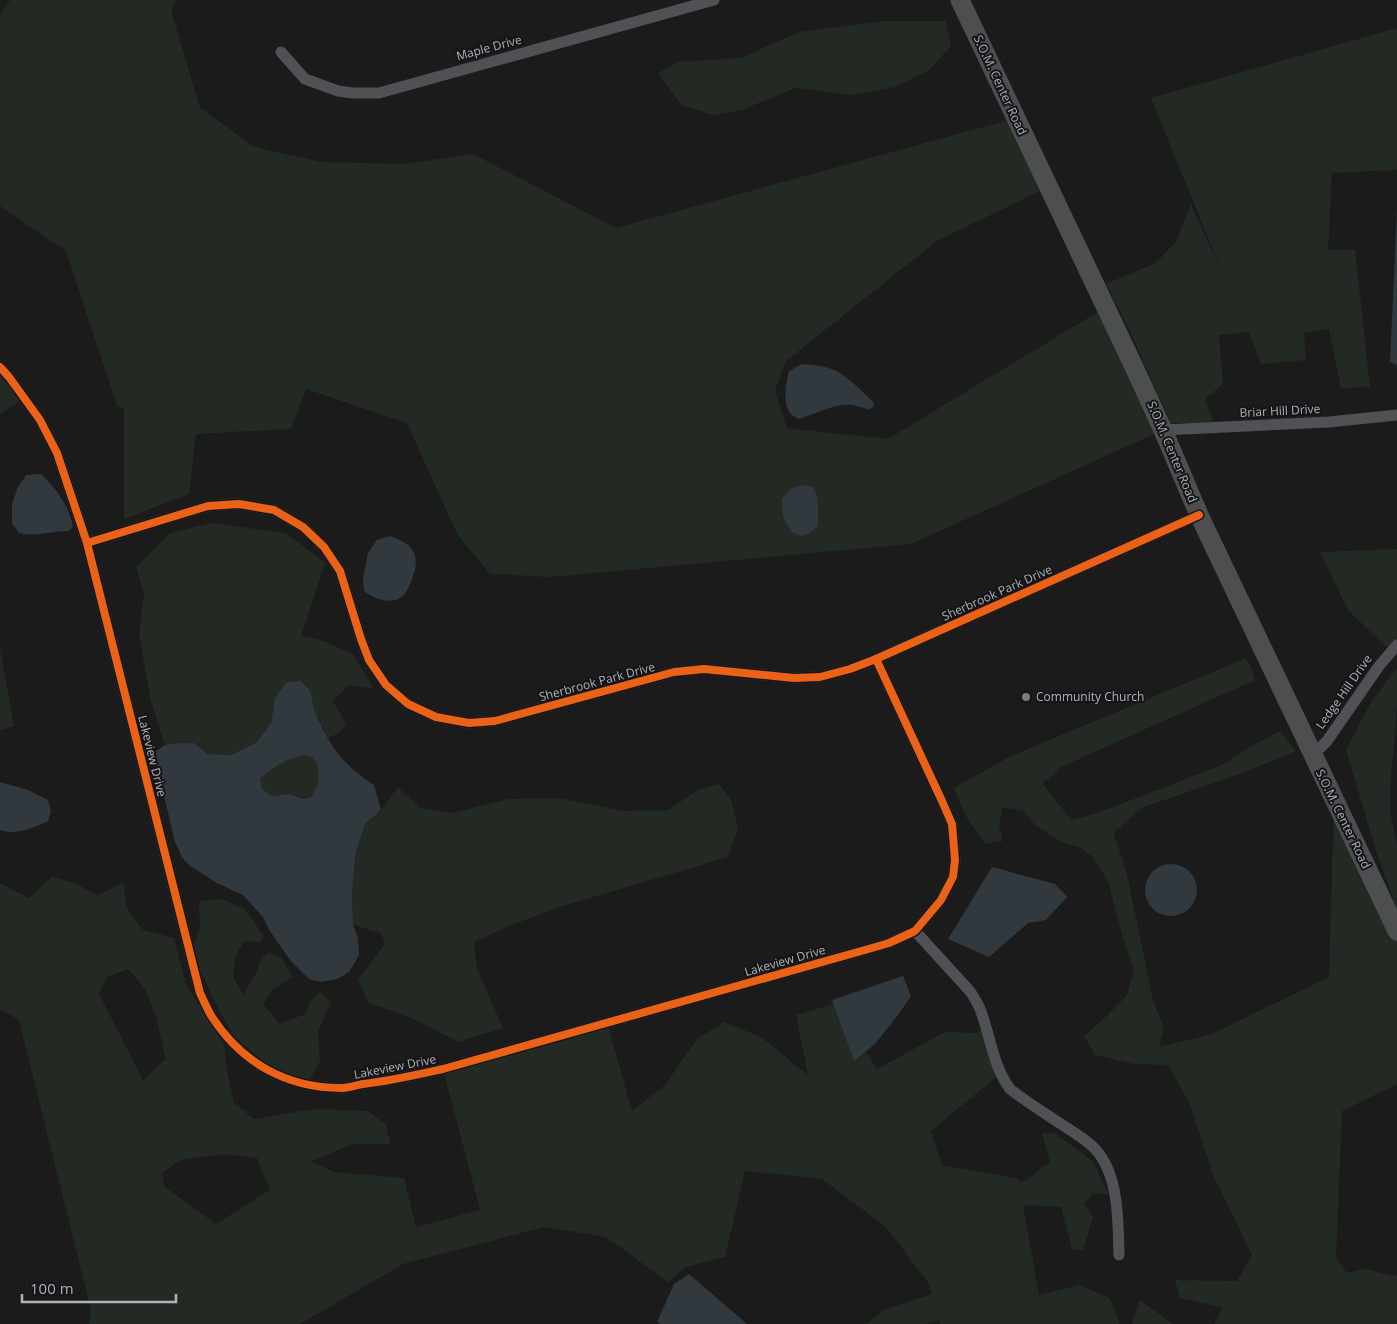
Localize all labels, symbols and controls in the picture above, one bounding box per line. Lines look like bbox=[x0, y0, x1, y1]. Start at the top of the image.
street label: Maple Drive bbox=[454, 31, 524, 64]
street label: S.O.M. Center Road bbox=[970, 32, 1031, 138]
street label: S.O.M. Center Road bbox=[1143, 398, 1202, 505]
street label: Briar Hill Drive bbox=[1239, 400, 1321, 421]
street label: Sherbrook Park Drive bbox=[939, 560, 1055, 625]
street label: Ledge Hill Drive bbox=[1312, 651, 1376, 732]
street label: Sherbrook Park Drive bbox=[537, 658, 657, 705]
place label: Community Church bbox=[1036, 688, 1144, 705]
marker: Community Church bbox=[1020, 691, 1032, 703]
street label: Lakeview Drive bbox=[134, 713, 171, 799]
street label: S.O.M. Center Road bbox=[1312, 766, 1375, 871]
street label: Lakeview Drive bbox=[742, 941, 828, 980]
street label: Lakeview Drive bbox=[352, 1050, 438, 1083]
scale bar bbox=[22, 1272, 176, 1304]
text: 100 m bbox=[30, 1278, 74, 1298]

